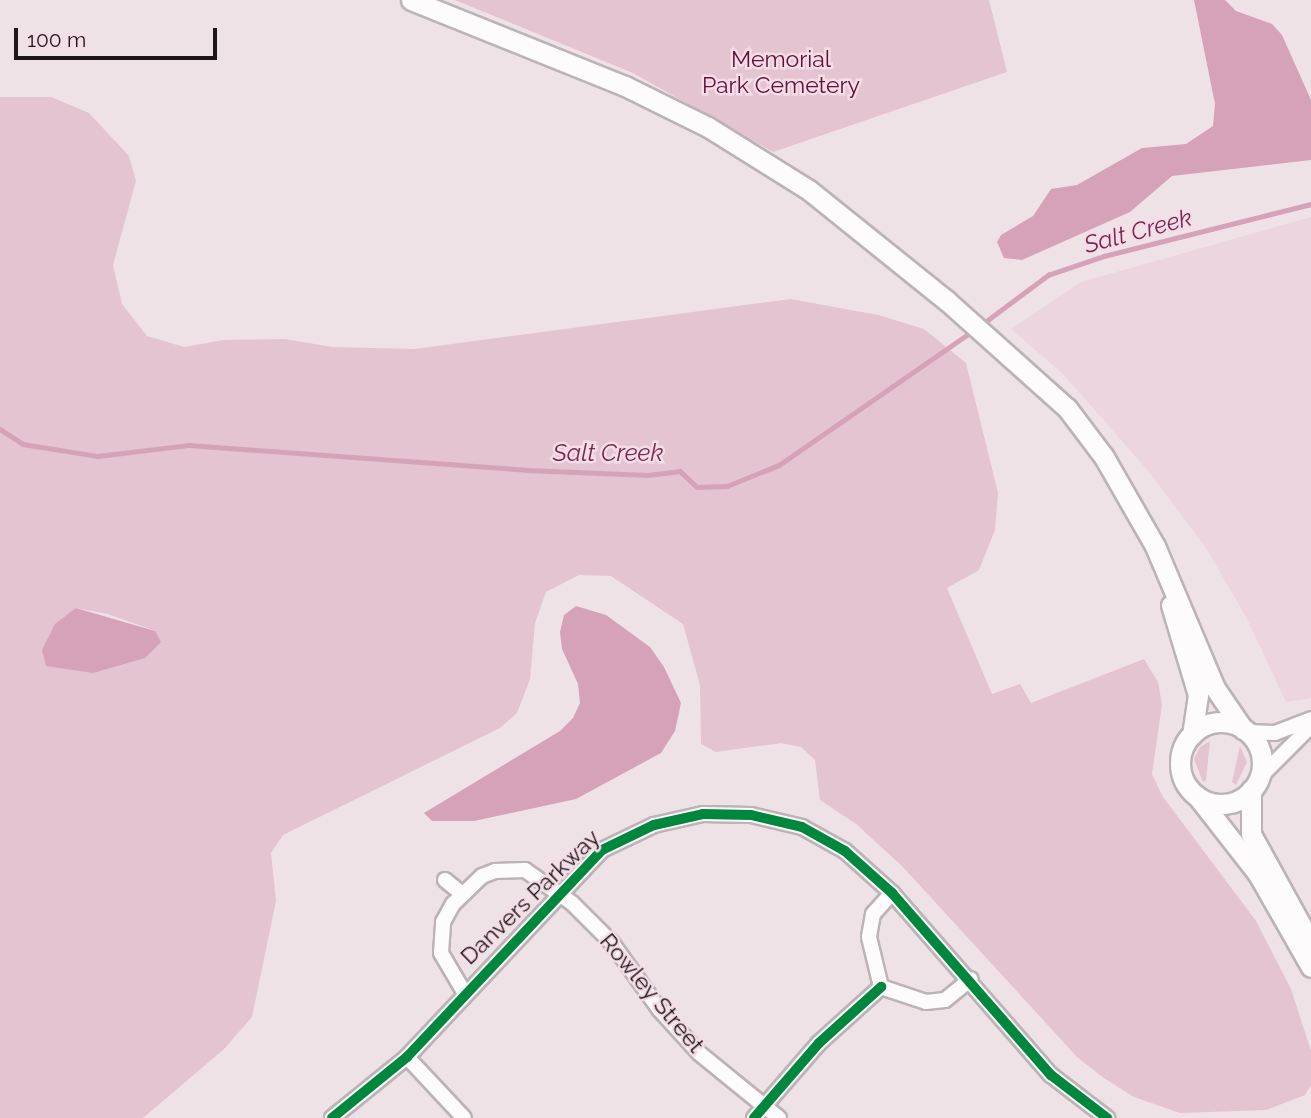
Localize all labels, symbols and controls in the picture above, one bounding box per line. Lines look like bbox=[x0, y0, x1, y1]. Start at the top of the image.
scale bar bbox=[18, 14, 220, 58]
text: 100 m bbox=[27, 27, 86, 52]
park label: Memorial Park Cemetery bbox=[702, 45, 860, 99]
water label: Salt Creek bbox=[1081, 203, 1195, 259]
water label: Salt Creek bbox=[553, 439, 663, 467]
street label: Danvers Parkway bbox=[455, 824, 605, 970]
street label: Rowley Street bbox=[594, 927, 710, 1059]

